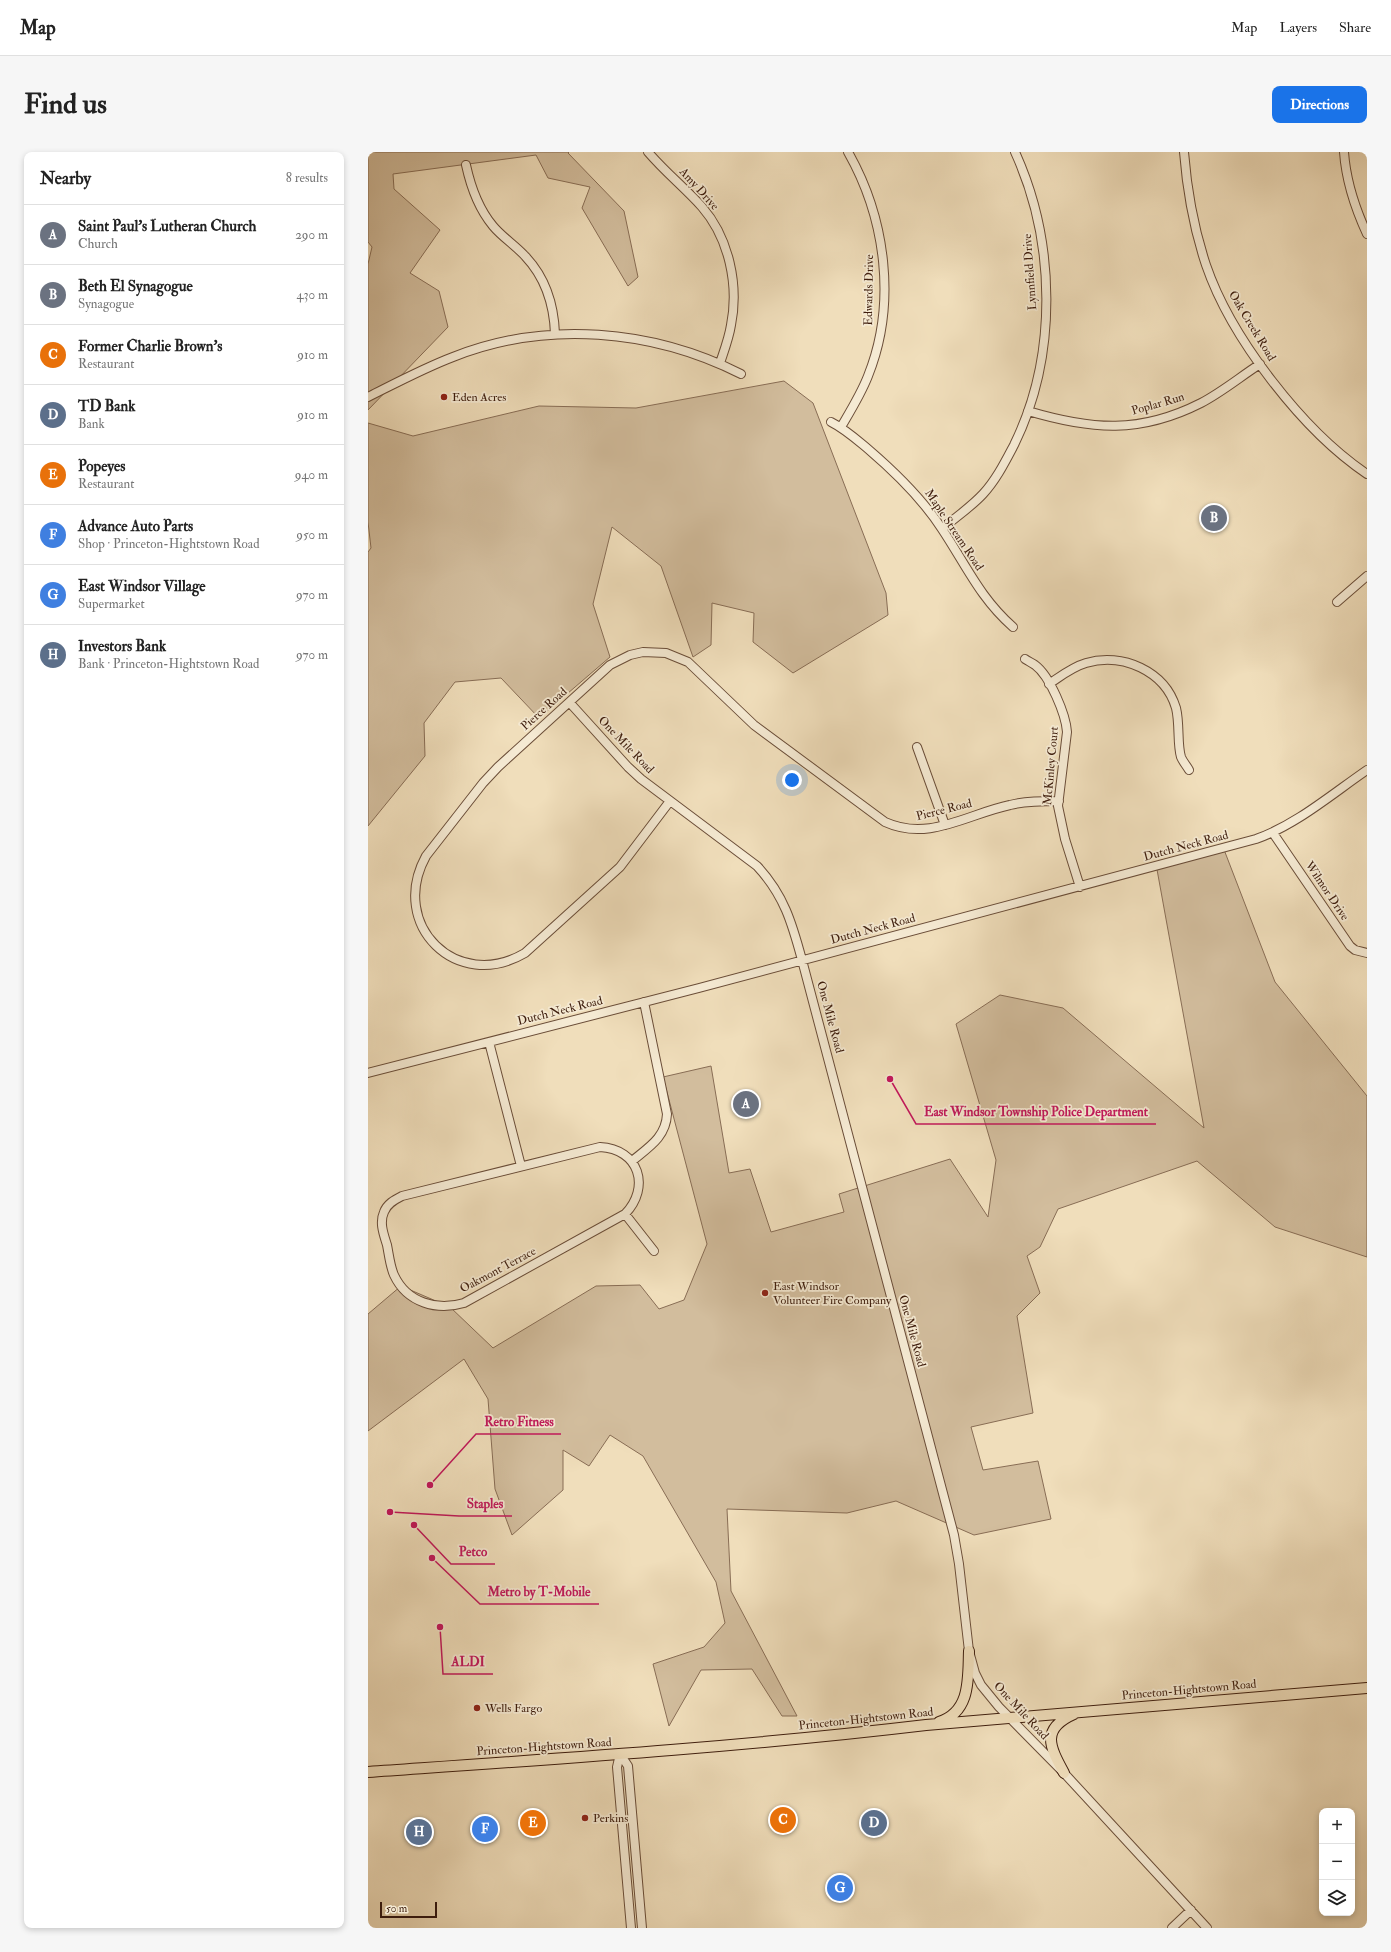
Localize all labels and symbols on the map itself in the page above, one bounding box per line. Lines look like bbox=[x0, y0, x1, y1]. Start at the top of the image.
street label: Amy Drive bbox=[675, 164, 722, 213]
street label: Lynnfield Drive bbox=[1020, 233, 1040, 311]
street label: Edwards Drive bbox=[861, 254, 877, 326]
street label: Oak Creek Road bbox=[1225, 288, 1279, 364]
street label: Poplar Run bbox=[1130, 389, 1186, 419]
place label: Eden Acres bbox=[452, 390, 506, 405]
marker: Eden Acres bbox=[439, 392, 449, 402]
street label: Maple Stream Road bbox=[921, 486, 987, 574]
pin: B bbox=[1201, 503, 1227, 533]
street label: Pierce Road bbox=[518, 684, 570, 734]
street label: One Mile Road bbox=[595, 713, 657, 777]
street label: McKinley Court bbox=[1040, 726, 1062, 806]
your location bbox=[782, 770, 802, 790]
street label: Pierce Road bbox=[915, 796, 974, 824]
street label: Dutch Neck Road bbox=[1142, 827, 1230, 865]
street label: Wilmor Drive bbox=[1301, 858, 1352, 923]
street label: Dutch Neck Road bbox=[829, 910, 917, 948]
street label: One Mile Road bbox=[813, 979, 847, 1055]
street label: Dutch Neck Road bbox=[516, 993, 604, 1029]
pin: A bbox=[733, 1089, 759, 1119]
callout: East Windsor Township Police Department bbox=[916, 1099, 1156, 1124]
text: East Windsor Township Police Department bbox=[924, 1104, 1149, 1121]
street label: Oakmont Terrace bbox=[457, 1244, 539, 1296]
place label: East Windsor Volunteer Fire Company bbox=[773, 1279, 892, 1308]
marker: East Windsor Volunteer Fire Company bbox=[760, 1288, 770, 1298]
street label: One Mile Road bbox=[895, 1293, 929, 1369]
callout: Retro Fitness bbox=[476, 1409, 561, 1434]
text: Retro Fitness bbox=[484, 1414, 554, 1430]
callout: Staples bbox=[459, 1491, 512, 1516]
text: Staples bbox=[467, 1496, 504, 1513]
callout: Petco bbox=[451, 1539, 495, 1564]
text: Petco bbox=[459, 1544, 488, 1560]
callout: Metro by T-Mobile bbox=[480, 1579, 599, 1604]
text: Metro by T-Mobile bbox=[487, 1584, 591, 1601]
callout: ALDI bbox=[443, 1649, 493, 1674]
text: ALDI bbox=[450, 1654, 485, 1670]
street label: Princeton-Hightstown Road bbox=[1121, 1677, 1257, 1703]
street label: One Mile Road bbox=[990, 1679, 1052, 1743]
place label: Wells Fargo bbox=[484, 1701, 542, 1716]
marker: Wells Fargo bbox=[472, 1703, 482, 1713]
street label: Princeton-Hightstown Road bbox=[798, 1704, 934, 1734]
street label: Princeton-Hightstown Road bbox=[476, 1735, 612, 1759]
pin: C bbox=[770, 1805, 796, 1835]
pin: E bbox=[520, 1808, 546, 1838]
pin: D bbox=[861, 1808, 887, 1838]
place label: Perkins bbox=[593, 1811, 628, 1826]
marker: Perkins bbox=[580, 1813, 590, 1823]
pin: F bbox=[472, 1814, 498, 1844]
pin: H bbox=[406, 1817, 432, 1847]
pin: G bbox=[827, 1873, 853, 1903]
scale bar bbox=[380, 1900, 437, 1919]

